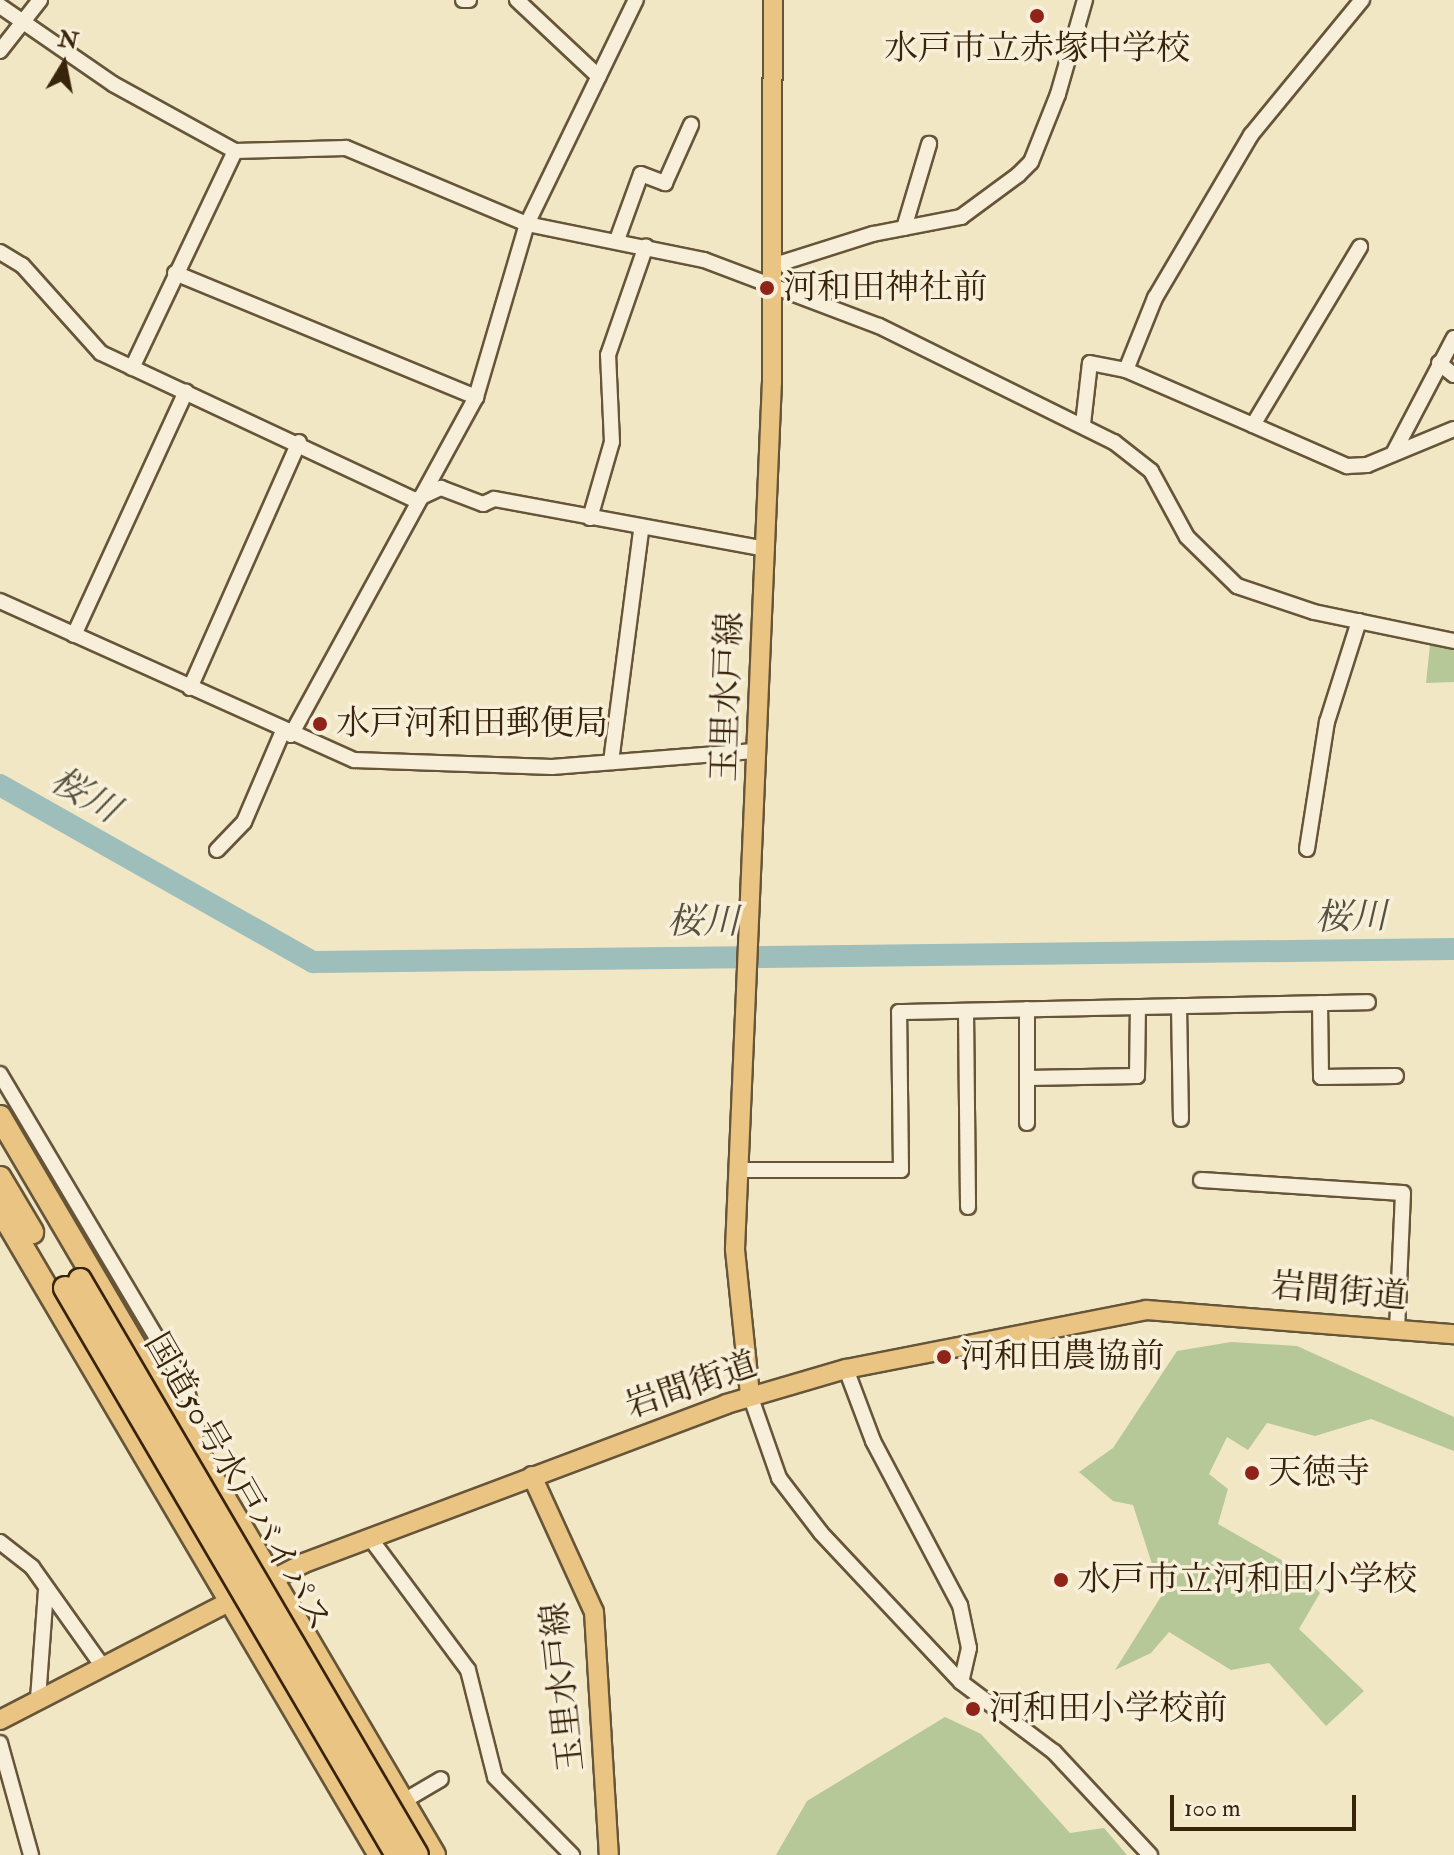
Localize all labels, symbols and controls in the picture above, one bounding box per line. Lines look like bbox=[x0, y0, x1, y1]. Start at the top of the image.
marker: 水戸市立赤塚中学校 bbox=[1028, 7, 1046, 25]
north arrow bbox=[24, 24, 104, 104]
text: N bbox=[56, 25, 80, 56]
place label: 水戸市立赤塚中学校 bbox=[884, 29, 1190, 69]
place label: 河和田神社前 bbox=[783, 268, 987, 308]
marker: 河和田神社前 bbox=[758, 279, 776, 297]
street label: 玉里水戸線 bbox=[704, 611, 750, 783]
place label: 水戸河和田郵便局 bbox=[336, 704, 608, 744]
marker: 水戸河和田郵便局 bbox=[311, 715, 329, 733]
water label: 桜川 bbox=[43, 758, 127, 832]
water label: 桜川 bbox=[1315, 895, 1387, 939]
water label: 桜川 bbox=[667, 900, 739, 944]
street label: 岩間街道 bbox=[1269, 1265, 1409, 1317]
street label: 国道50号水戸バイパス bbox=[136, 1325, 340, 1639]
place label: 河和田農協前 bbox=[960, 1337, 1164, 1377]
street label: 岩間街道 bbox=[620, 1344, 762, 1426]
marker: 河和田農協前 bbox=[935, 1348, 953, 1366]
place label: 天徳寺 bbox=[1268, 1453, 1370, 1493]
marker: 天徳寺 bbox=[1243, 1464, 1261, 1482]
place label: 水戸市立河和田小学校 bbox=[1077, 1560, 1417, 1600]
marker: 水戸市立河和田小学校 bbox=[1052, 1571, 1070, 1589]
street label: 玉里水戸線 bbox=[534, 1600, 592, 1774]
place label: 河和田小学校前 bbox=[989, 1689, 1227, 1729]
marker: 河和田小学校前 bbox=[964, 1700, 982, 1718]
scale bar bbox=[1174, 1779, 1360, 1829]
text: 100 m bbox=[1184, 1793, 1241, 1824]

